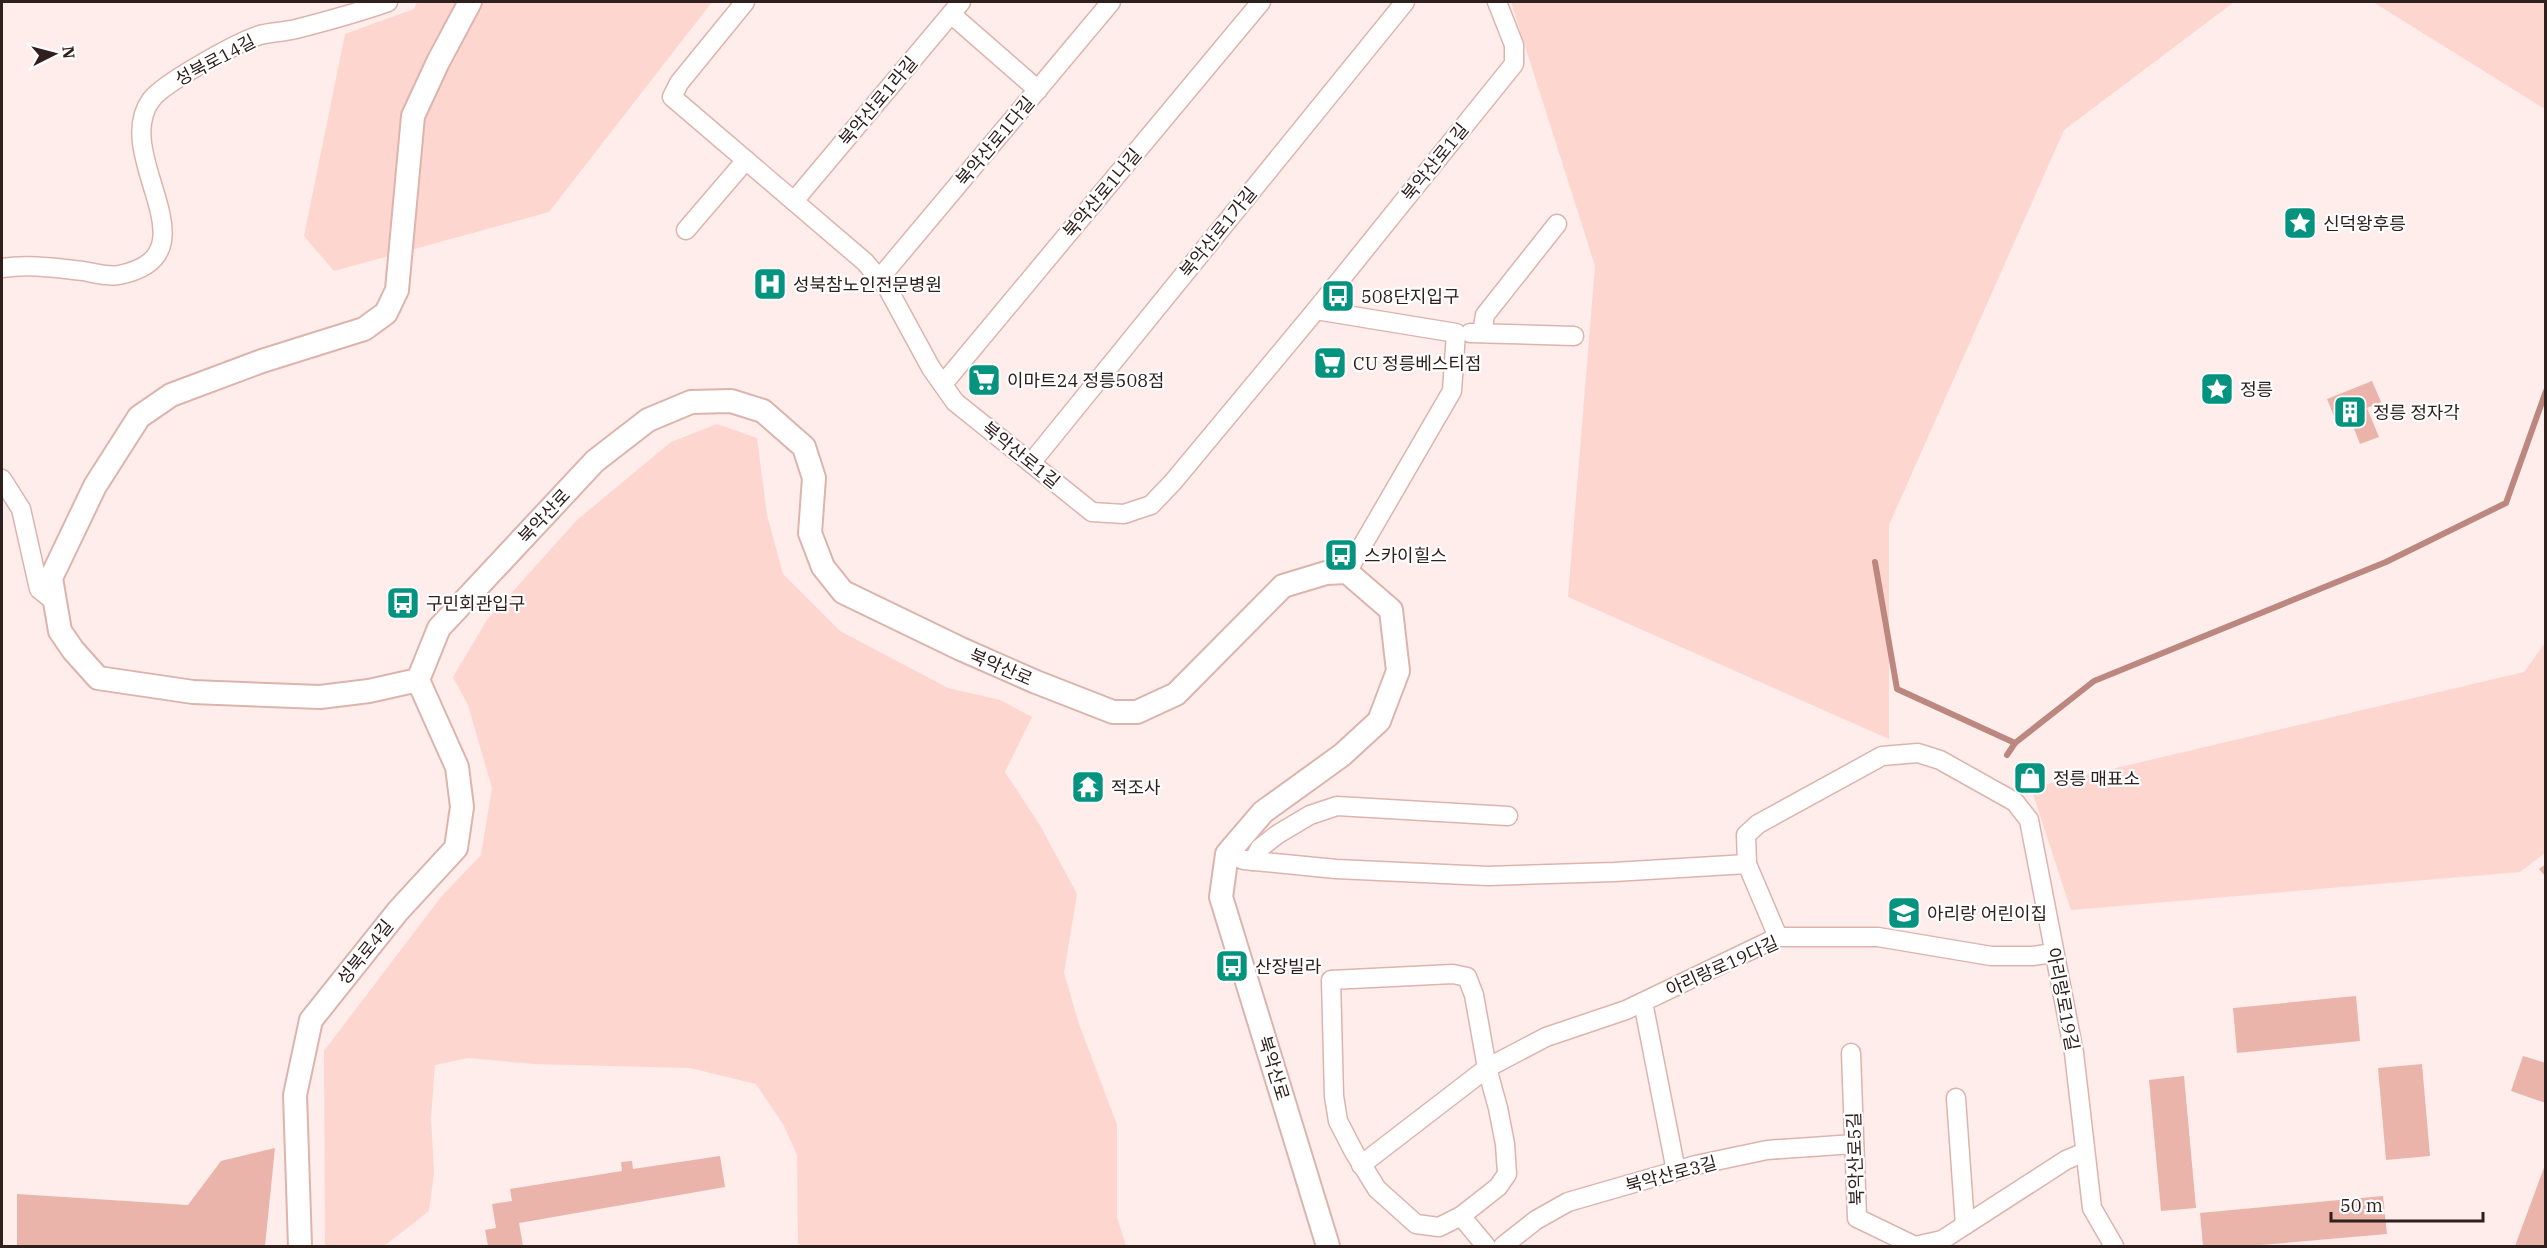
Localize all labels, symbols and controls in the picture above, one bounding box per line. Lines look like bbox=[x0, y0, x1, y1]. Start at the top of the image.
north arrow bbox=[24, 24, 84, 84]
street label: 성북로14길 bbox=[171, 29, 259, 91]
text: N bbox=[58, 45, 80, 60]
street label: 북악산로1라길 bbox=[834, 51, 922, 151]
street label: 북악산로1다길 bbox=[951, 91, 1039, 191]
street label: 북악산로1길 bbox=[1397, 118, 1473, 206]
street label: 북악산로1나길 bbox=[1058, 143, 1146, 243]
street label: 북악산로1가길 bbox=[1174, 182, 1262, 282]
place icon: 신덕왕후릉 bbox=[2282, 205, 2318, 241]
place label: 신덕왕후릉 bbox=[2323, 212, 2406, 235]
hospital icon: 성북참노인전문병원 bbox=[752, 266, 788, 302]
place label: 성북참노인전문병원 bbox=[793, 273, 942, 296]
bus stop icon: 508단지입구 bbox=[1320, 278, 1356, 314]
place label: 508단지입구 bbox=[1361, 285, 1460, 308]
supermarket icon: CU 정릉베스티점 bbox=[1312, 345, 1348, 381]
place label: CU 정릉베스티점 bbox=[1353, 352, 1481, 375]
supermarket icon: 이마트24 정릉508점 bbox=[966, 362, 1002, 398]
place label: 이마트24 정릉508점 bbox=[1007, 369, 1165, 392]
place icon: 정릉 bbox=[2199, 371, 2235, 407]
place label: 정릉 bbox=[2240, 378, 2273, 401]
building icon: 정릉 정자각 bbox=[2332, 394, 2368, 430]
place label: 정릉 정자각 bbox=[2373, 401, 2460, 424]
street label: 북악산로1길 bbox=[977, 417, 1065, 493]
street label: 북악산로 bbox=[513, 484, 575, 548]
bus stop icon: 스카이힐스 bbox=[1323, 537, 1359, 573]
place label: 스카이힐스 bbox=[1364, 544, 1447, 567]
bus stop icon: 구민회관입구 bbox=[385, 585, 421, 621]
place label: 구민회관입구 bbox=[426, 592, 525, 615]
street label: 북악산로 bbox=[966, 643, 1036, 691]
shop icon: 정릉 매표소 bbox=[2012, 760, 2048, 796]
place label: 정릉 매표소 bbox=[2053, 767, 2140, 790]
temple icon: 적조사 bbox=[1070, 769, 1106, 805]
place label: 적조사 bbox=[1111, 776, 1161, 799]
school or university icon: 아리랑 어린이집 bbox=[1886, 895, 1922, 931]
place label: 아리랑 어린이집 bbox=[1927, 902, 2047, 925]
street label: 성북로4길 bbox=[332, 915, 398, 989]
street label: 아리랑로19다길 bbox=[1662, 931, 1782, 1001]
street label: 아리랑로19길 bbox=[2042, 946, 2084, 1052]
bus stop icon: 산장빌라 bbox=[1214, 948, 1250, 984]
place label: 산장빌라 bbox=[1255, 955, 1322, 978]
street label: 북악산로 bbox=[1253, 1033, 1295, 1103]
street label: 북악산로5길 bbox=[1842, 1112, 1868, 1206]
street label: 북악산로3길 bbox=[1623, 1151, 1719, 1197]
scale bar bbox=[2331, 1185, 2482, 1223]
text: 50 m bbox=[2340, 1194, 2383, 1217]

